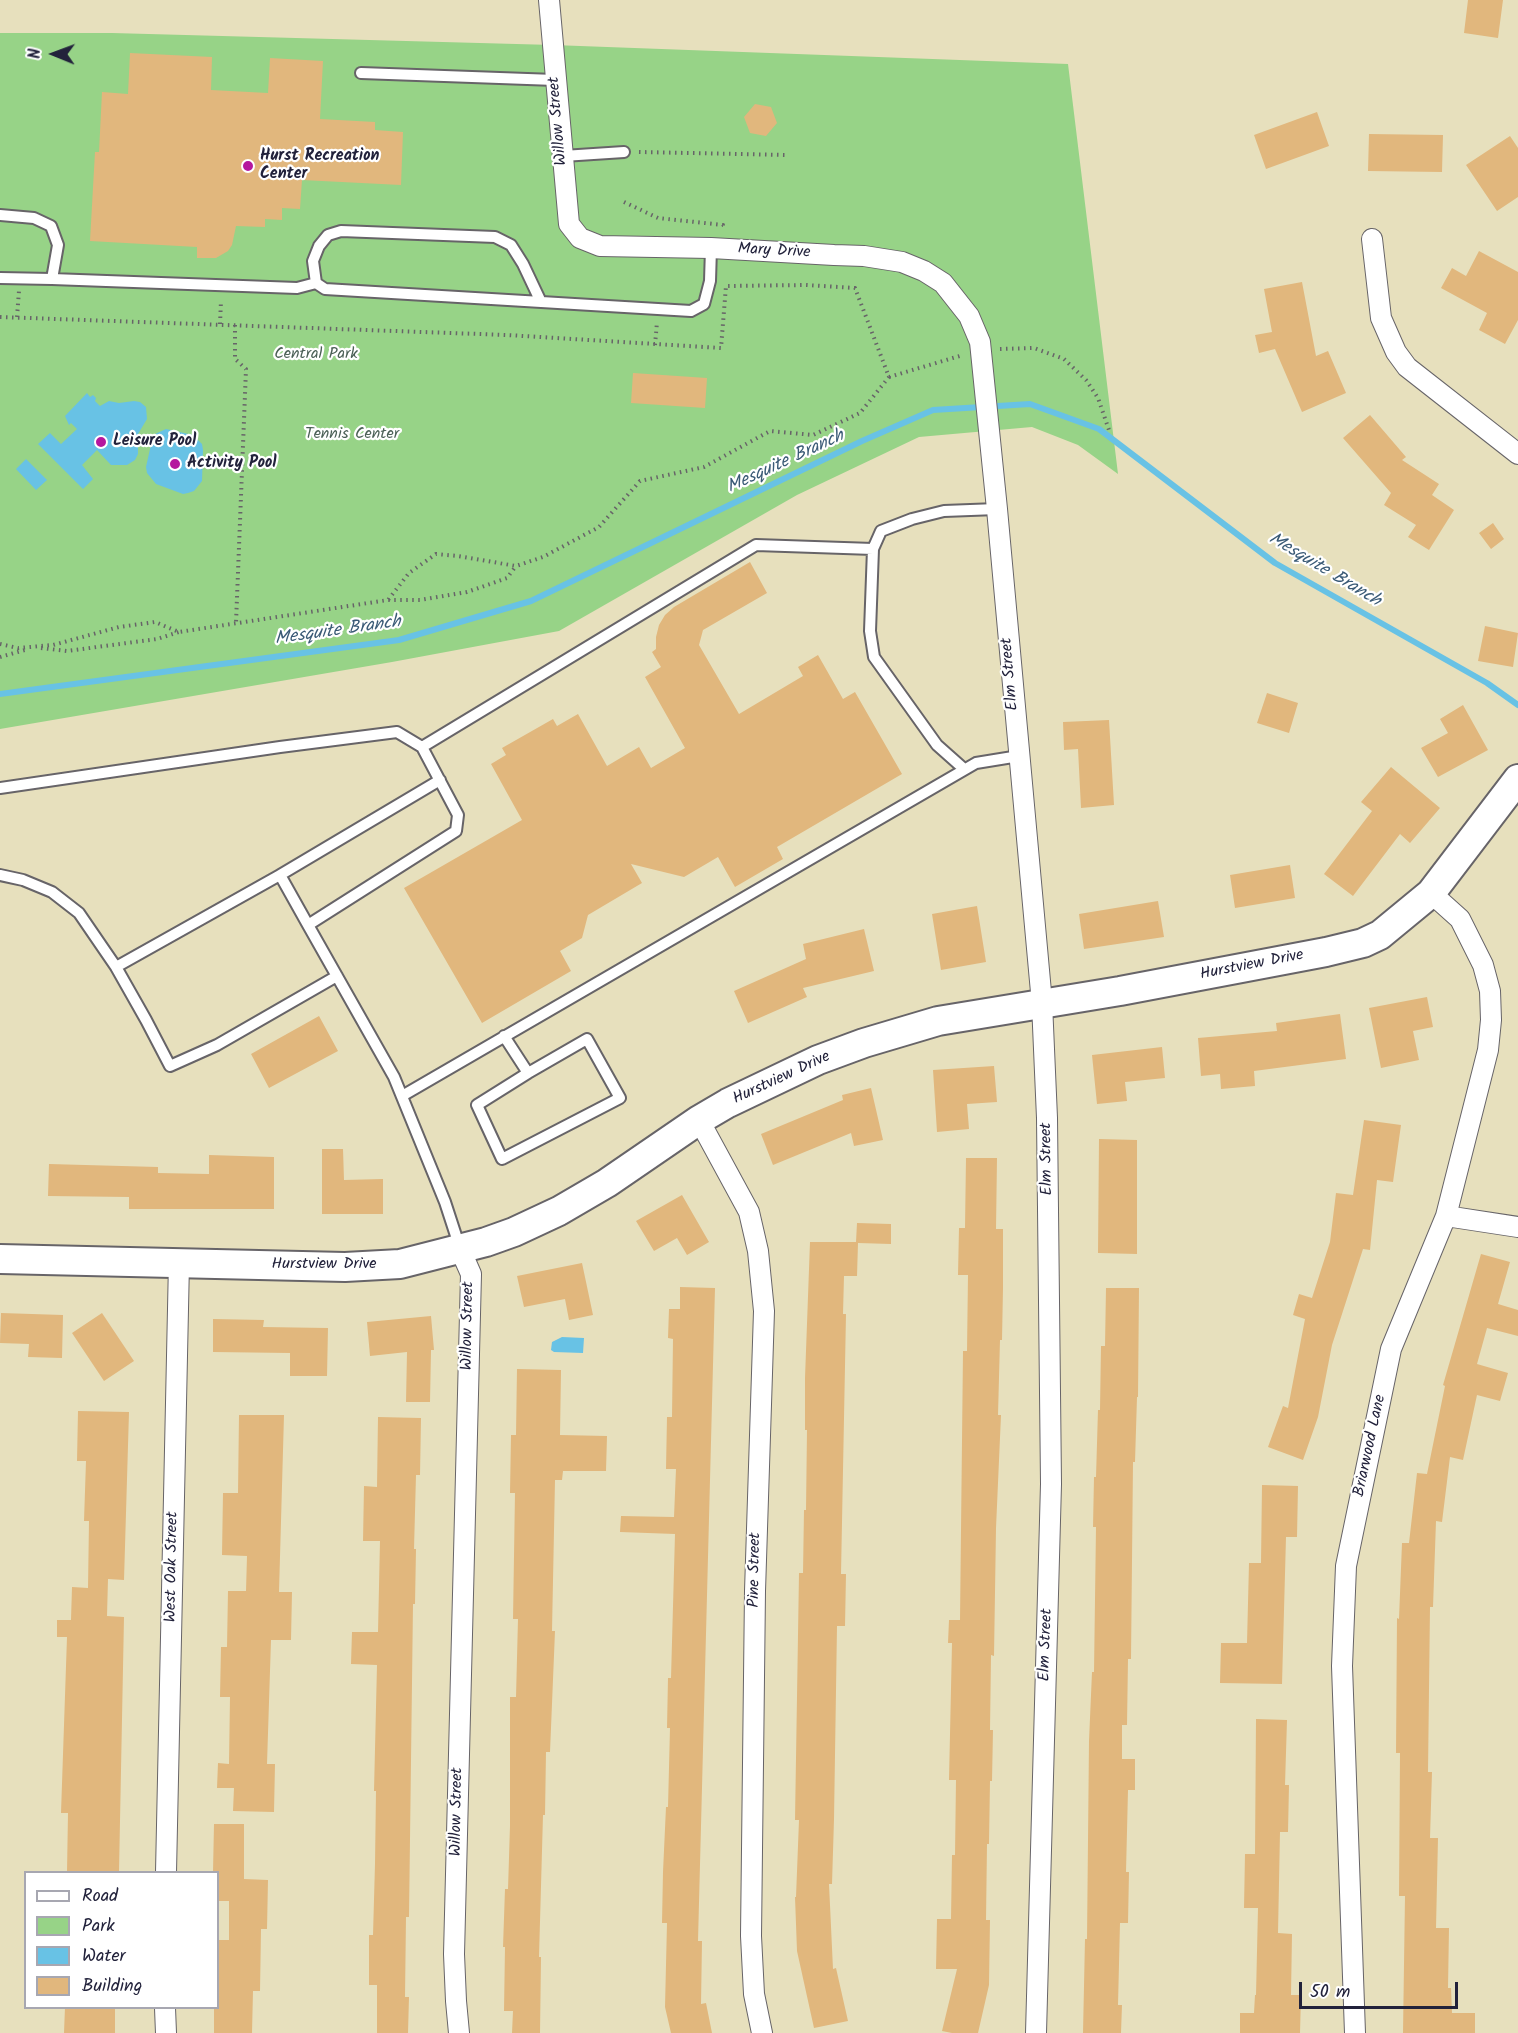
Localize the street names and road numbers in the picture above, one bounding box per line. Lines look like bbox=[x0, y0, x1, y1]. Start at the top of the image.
street label: Willow Street bbox=[546, 76, 572, 166]
street label: Mary Drive bbox=[737, 241, 811, 263]
street label: Elm Street bbox=[998, 637, 1024, 711]
street label: Hurstview Drive bbox=[1199, 947, 1305, 985]
street label: Hurstview Drive bbox=[730, 1048, 834, 1110]
street label: Elm Street bbox=[1038, 1122, 1058, 1196]
street label: Hurstview Drive bbox=[271, 1255, 377, 1275]
street label: Willow Street bbox=[459, 1281, 479, 1371]
street label: Briarwood Lane bbox=[1351, 1393, 1391, 1499]
street label: West Oak Street bbox=[162, 1511, 184, 1623]
street label: Pine Street bbox=[746, 1532, 766, 1608]
street label: Elm Street bbox=[1036, 1608, 1058, 1682]
street label: Willow Street bbox=[448, 1767, 468, 1857]

